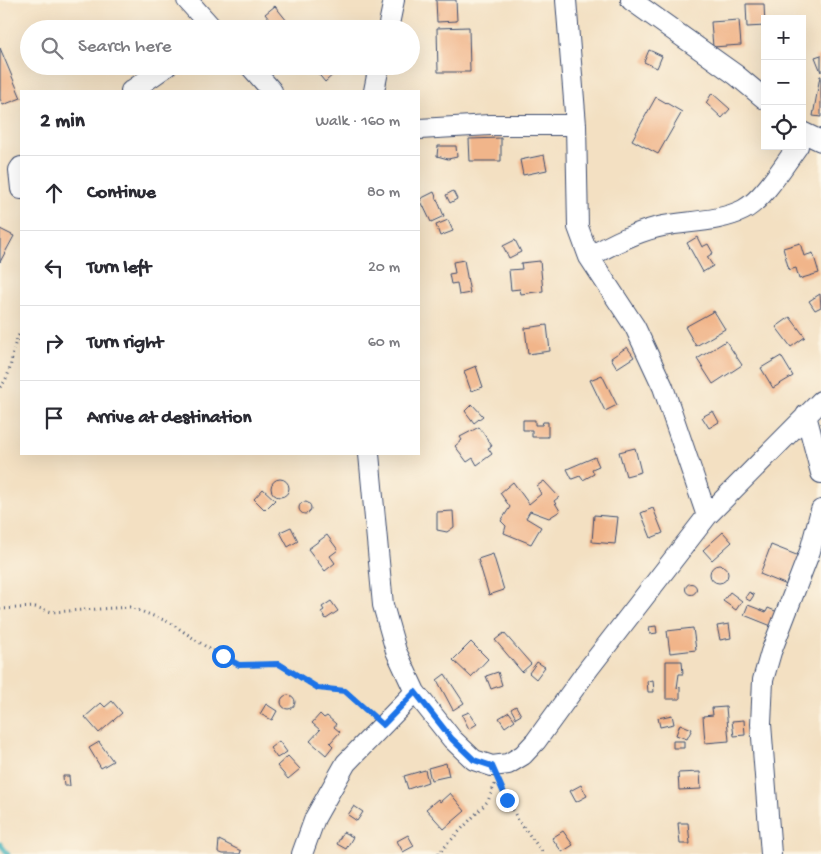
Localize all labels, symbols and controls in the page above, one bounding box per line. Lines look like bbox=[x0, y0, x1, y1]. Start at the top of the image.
map controls bbox=[761, 15, 806, 150]
button: + bbox=[761, 15, 806, 60]
search box bbox=[20, 20, 420, 75]
icon: search bbox=[38, 34, 66, 62]
text: Search here bbox=[78, 36, 172, 59]
button: − bbox=[761, 60, 806, 105]
button: locate bbox=[761, 105, 806, 150]
text: 2 min bbox=[40, 110, 85, 135]
text: Walk · 160 m bbox=[315, 113, 400, 132]
icon: ahead bbox=[40, 179, 68, 207]
text: Continue bbox=[87, 182, 156, 205]
text: 80 m bbox=[367, 184, 400, 203]
icon: left bbox=[40, 254, 68, 282]
text: Turn left bbox=[87, 257, 151, 280]
text: 20 m bbox=[368, 259, 400, 278]
icon: right bbox=[40, 329, 68, 357]
text: Turn right bbox=[87, 332, 163, 355]
text: 60 m bbox=[368, 334, 400, 353]
icon: arrive bbox=[40, 404, 68, 432]
text: Arrive at destination bbox=[87, 407, 251, 430]
route start bbox=[212, 645, 235, 668]
route end bbox=[496, 789, 519, 812]

